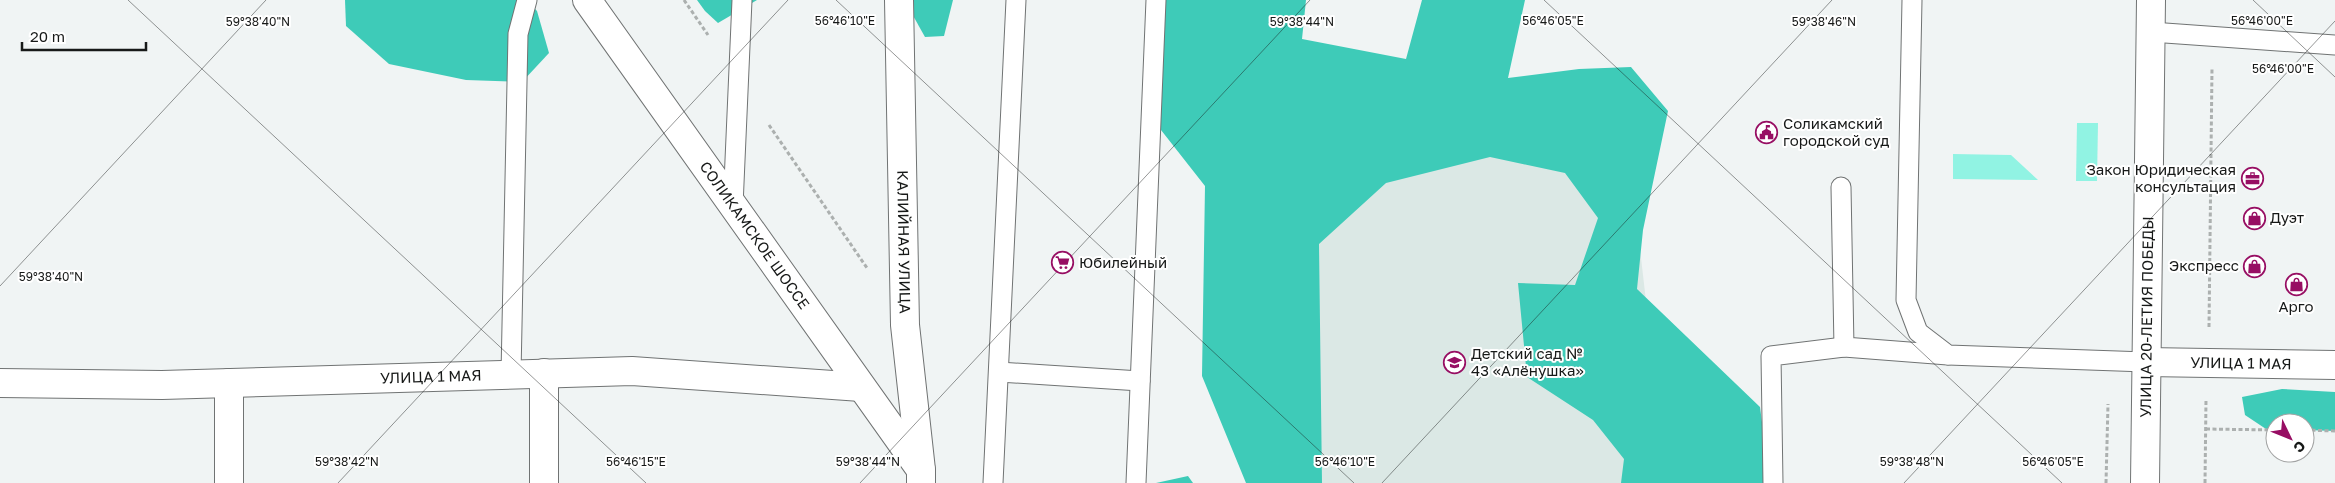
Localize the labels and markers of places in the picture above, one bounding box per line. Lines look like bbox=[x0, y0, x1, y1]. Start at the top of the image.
place label: Соликамский городской суд bbox=[1783, 114, 1889, 149]
public building icon: Соликамский городской суд bbox=[1755, 121, 1779, 145]
place label: Закон Юридическая консультация bbox=[2086, 160, 2236, 195]
office icon: Закон Юридическая консультация bbox=[2240, 167, 2264, 191]
shop icon: Дуэт bbox=[2242, 206, 2266, 230]
place label: Дуэт bbox=[2270, 208, 2305, 226]
supermarket icon: Юбилейный bbox=[1051, 251, 1075, 275]
place label: Юбилейный bbox=[1079, 253, 1167, 271]
shop icon: Экспресс bbox=[2243, 254, 2267, 278]
place label: Экспресс bbox=[2169, 256, 2239, 274]
shop icon: Арго bbox=[2284, 272, 2308, 296]
place label: Арго bbox=[2278, 297, 2314, 315]
place label: Детский сад № 43 «Алёнушка» bbox=[1471, 344, 1584, 379]
school or university icon: Детский сад № 43 «Алёнушка» bbox=[1443, 351, 1467, 375]

